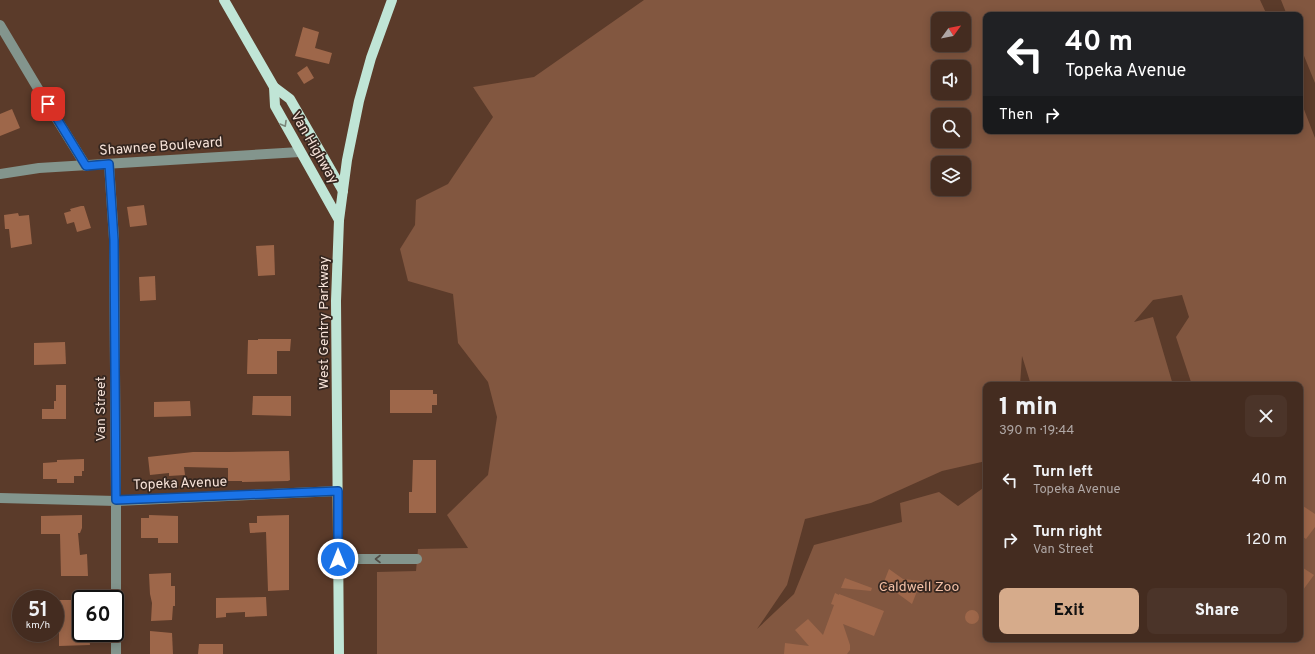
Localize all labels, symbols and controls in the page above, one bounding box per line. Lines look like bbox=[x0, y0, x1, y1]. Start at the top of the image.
north arrow bbox=[931, 12, 971, 52]
map controls bbox=[931, 12, 971, 196]
text: 40 m bbox=[1065, 25, 1133, 61]
icon: left bbox=[999, 28, 1051, 80]
button: sound bbox=[931, 60, 971, 100]
text: Topeka Avenue bbox=[1065, 60, 1186, 83]
pin bbox=[31, 87, 65, 121]
icon: arrive bbox=[37, 93, 59, 115]
icon: right bbox=[1041, 104, 1063, 126]
text: Then bbox=[999, 106, 1033, 125]
button: search bbox=[931, 108, 971, 148]
street label: Van Highway bbox=[287, 109, 341, 187]
one-way arrow bbox=[280, 120, 287, 127]
street label: Shawnee Boulevard bbox=[99, 134, 223, 160]
button: layers bbox=[931, 156, 971, 196]
street label: West Gentry Parkway bbox=[316, 256, 333, 390]
street label: Van Street bbox=[93, 376, 110, 442]
text: 1 min bbox=[999, 393, 1058, 423]
button: close bbox=[1245, 395, 1287, 437]
text: 390 m · 19:44 bbox=[999, 423, 1074, 439]
text: Turn left bbox=[1033, 463, 1093, 482]
icon: left bbox=[999, 469, 1021, 491]
text: 40 m bbox=[1252, 471, 1287, 490]
street label: Topeka Avenue bbox=[133, 474, 227, 494]
text: Topeka Avenue bbox=[1033, 482, 1121, 498]
text: Turn right bbox=[1033, 523, 1102, 542]
icon: right bbox=[999, 529, 1021, 551]
text: 120 m bbox=[1246, 531, 1287, 550]
position arrow bbox=[317, 538, 359, 580]
text: Van Street bbox=[1033, 542, 1094, 558]
one-way arrow bbox=[375, 555, 381, 563]
park label: Caldwell Zoo bbox=[879, 579, 960, 596]
button: Exit bbox=[999, 588, 1139, 634]
button: Share bbox=[1147, 588, 1287, 634]
speed limit sign: 60 bbox=[72, 590, 124, 642]
text: 51 bbox=[28, 598, 48, 624]
text: km/h bbox=[26, 619, 50, 632]

